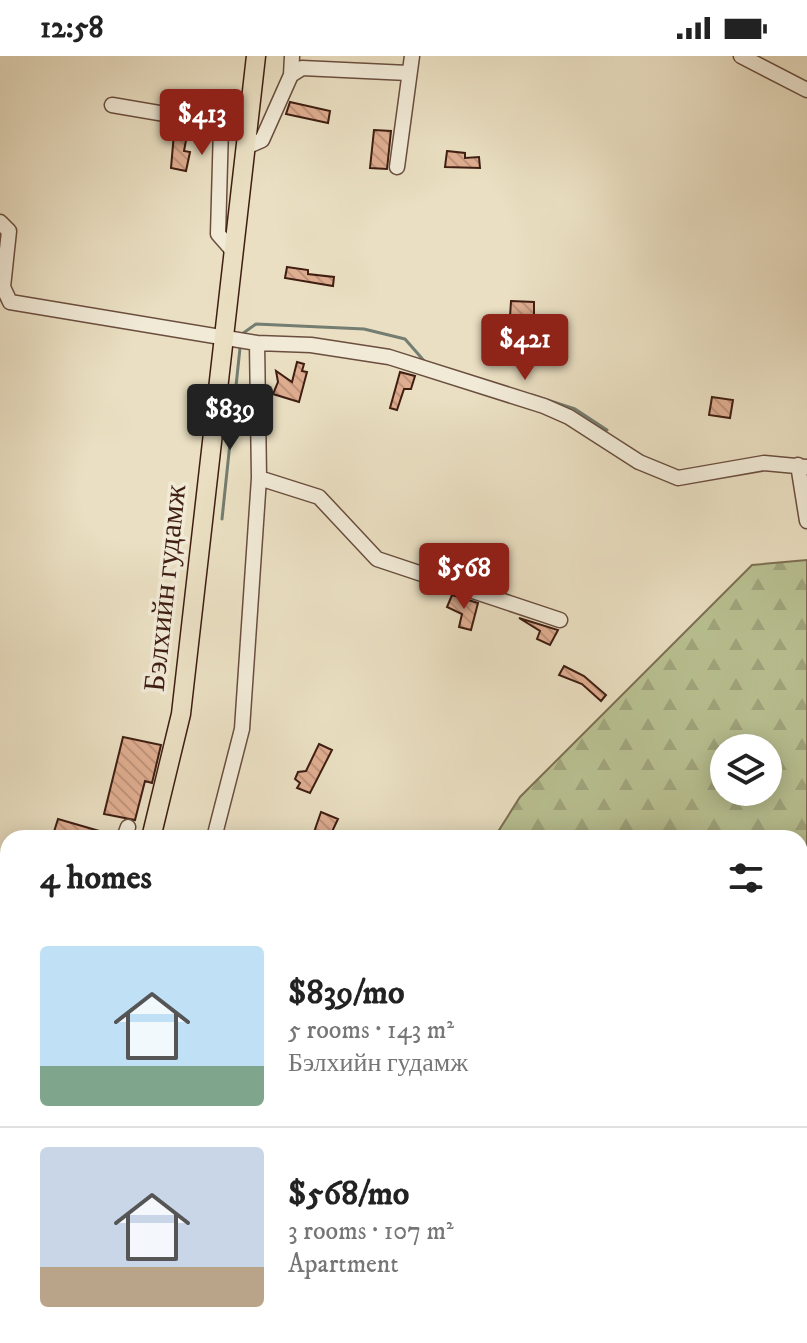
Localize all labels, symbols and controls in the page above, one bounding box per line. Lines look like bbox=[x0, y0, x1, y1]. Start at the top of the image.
text: 12:58 bbox=[40, 10, 103, 47]
pin: $413 bbox=[155, 89, 249, 157]
text: $413 bbox=[178, 98, 226, 131]
pin: $421 bbox=[478, 314, 572, 382]
text: $421 bbox=[499, 323, 551, 356]
pin: $839 bbox=[183, 384, 277, 452]
text: $839 bbox=[205, 393, 255, 426]
street label: Бэлхийн гудамж bbox=[137, 482, 195, 693]
pin: $568 bbox=[417, 543, 511, 611]
text: $568 bbox=[437, 552, 491, 585]
map controls bbox=[710, 734, 782, 806]
button: layers bbox=[710, 734, 782, 806]
icon: filters bbox=[724, 856, 768, 900]
text: 4 homes bbox=[40, 857, 152, 899]
text: $839/mo bbox=[288, 972, 404, 1014]
icon: home bbox=[104, 978, 200, 1074]
text: 5 rooms · 143 m² bbox=[288, 1014, 454, 1047]
text: Бэлхийн гудамж bbox=[288, 1047, 468, 1080]
text: $568/mo bbox=[288, 1173, 409, 1215]
icon: home bbox=[104, 1179, 200, 1275]
text: 3 rooms · 107 m² bbox=[288, 1215, 454, 1248]
text: Apartment bbox=[288, 1248, 399, 1281]

